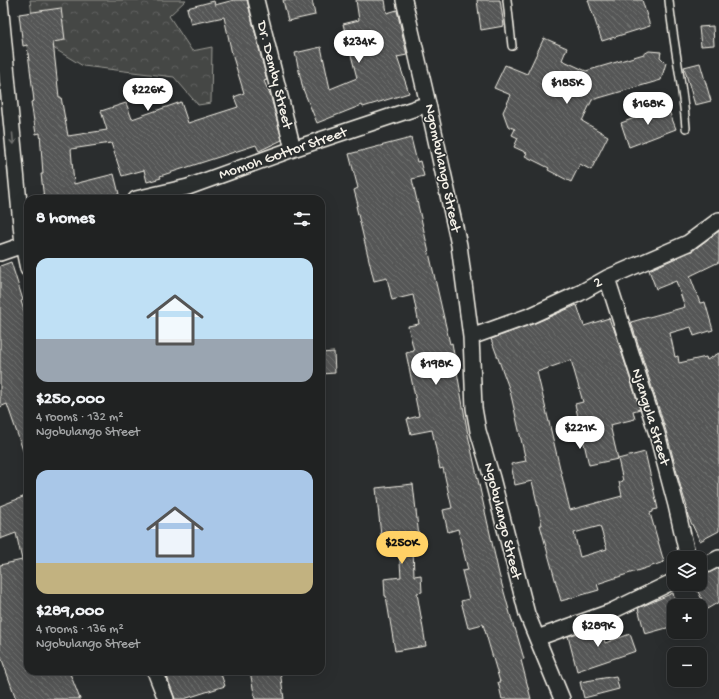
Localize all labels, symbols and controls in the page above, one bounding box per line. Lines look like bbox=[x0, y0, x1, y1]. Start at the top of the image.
street label: Dr. Demby Street bbox=[252, 18, 297, 133]
pin: $234K bbox=[331, 30, 387, 64]
text: $234K bbox=[343, 35, 375, 50]
pin: $185K bbox=[539, 71, 595, 105]
text: $185K bbox=[551, 76, 583, 91]
pin: $226K bbox=[120, 78, 176, 112]
text: $226K bbox=[132, 83, 164, 98]
pin: $168K bbox=[620, 92, 676, 126]
text: $168K bbox=[632, 97, 664, 112]
street label: Ngombulango Street bbox=[420, 102, 465, 235]
street label: Momoh Gottor Street bbox=[217, 123, 351, 184]
one-way arrow bbox=[10, 132, 17, 145]
icon: filters bbox=[291, 208, 313, 230]
text: 8 homes bbox=[36, 209, 94, 229]
street label: 2 bbox=[590, 273, 606, 293]
icon: home bbox=[139, 284, 211, 356]
pin: $198K bbox=[408, 352, 464, 386]
text: $198K bbox=[420, 357, 452, 372]
street label: Njangula Street bbox=[627, 366, 674, 469]
text: $250,000 bbox=[36, 390, 105, 410]
text: 4 rooms · 132 m² bbox=[36, 410, 123, 425]
pin: $221K bbox=[552, 416, 608, 450]
text: $221K bbox=[565, 421, 596, 436]
text: Ngobulango Street bbox=[36, 425, 140, 440]
street label: Ngobulango Street bbox=[479, 461, 526, 583]
icon: home bbox=[139, 496, 211, 568]
pin: $250K bbox=[374, 531, 430, 565]
text: $250K bbox=[385, 536, 419, 551]
map controls bbox=[667, 551, 707, 687]
button: layers bbox=[667, 551, 707, 591]
button: + bbox=[667, 599, 707, 639]
text: $289,000 bbox=[36, 602, 104, 622]
pin: $289K bbox=[570, 614, 626, 648]
text: $289K bbox=[581, 619, 615, 634]
text: 4 rooms · 136 m² bbox=[36, 622, 124, 637]
text: Ngobulango Street bbox=[36, 637, 140, 652]
button: − bbox=[667, 647, 707, 687]

